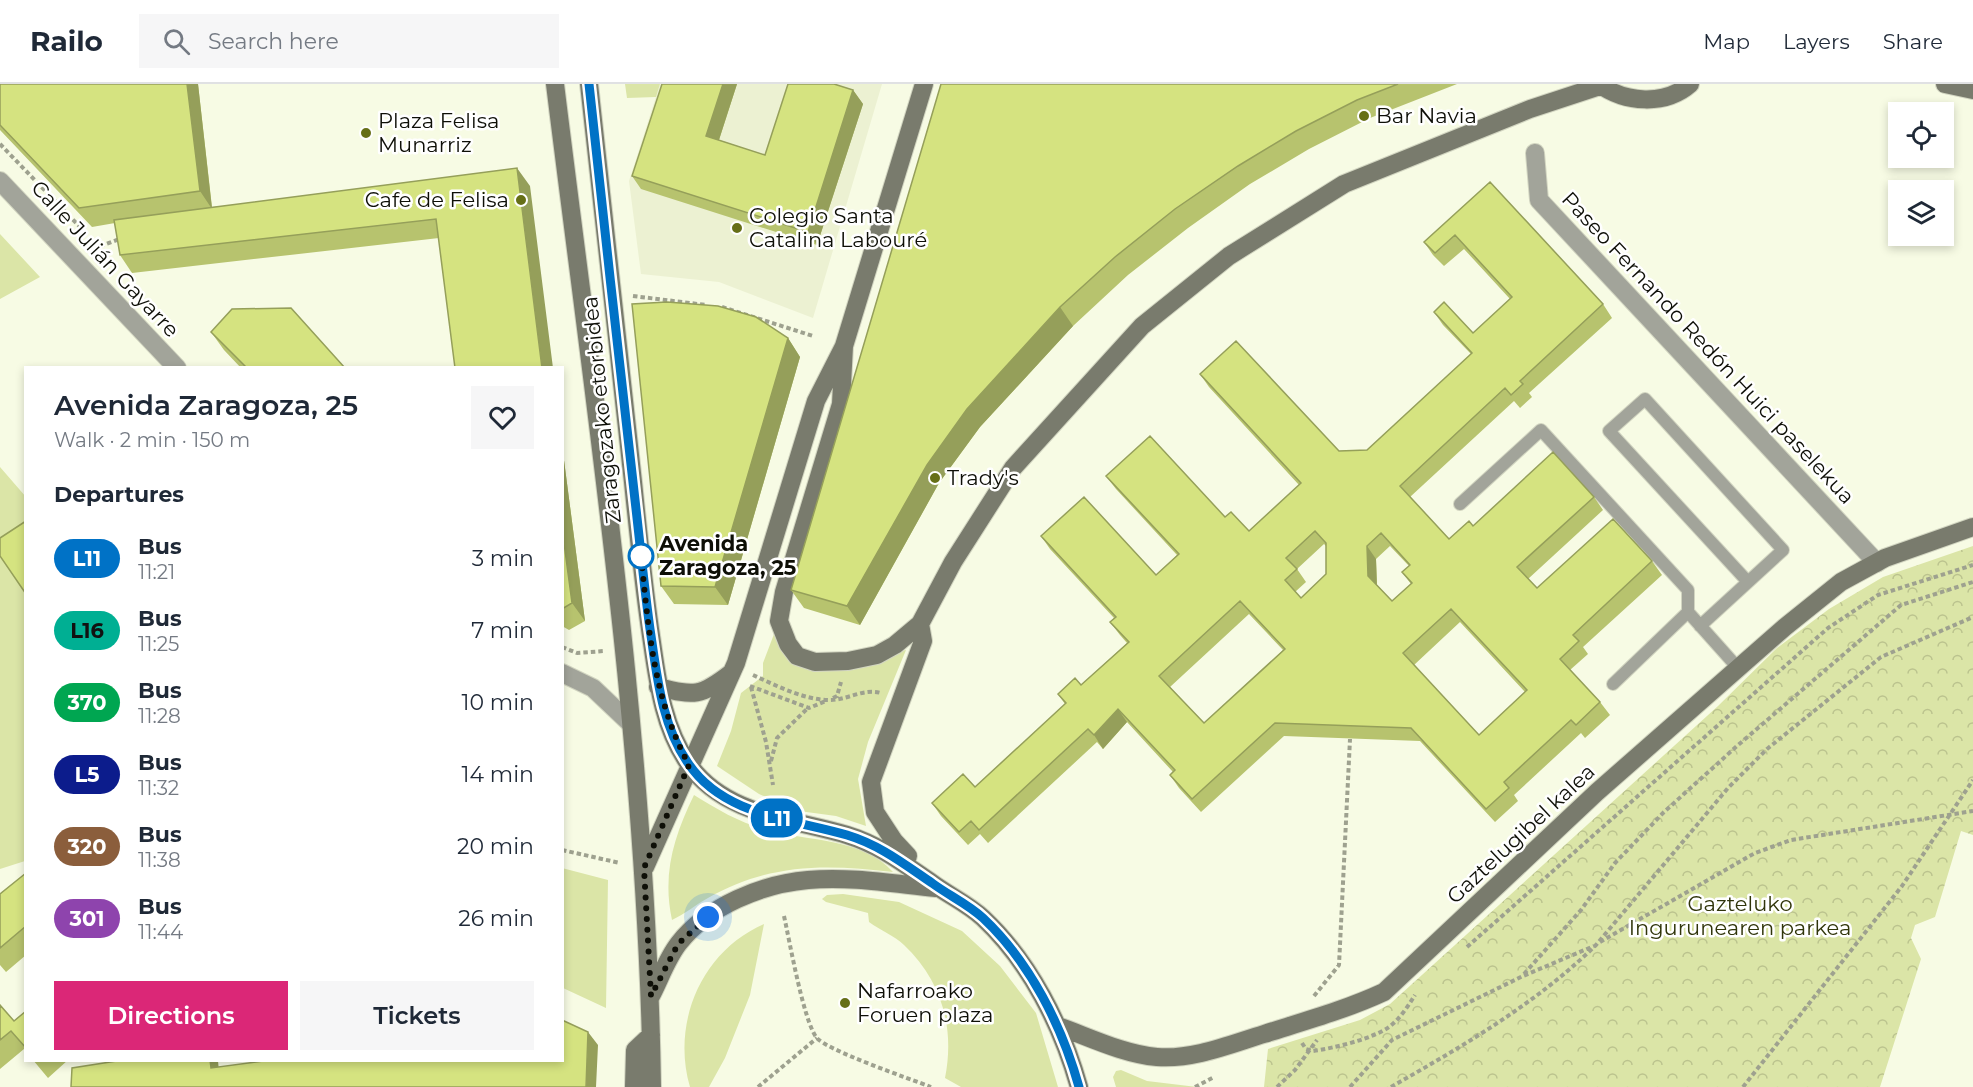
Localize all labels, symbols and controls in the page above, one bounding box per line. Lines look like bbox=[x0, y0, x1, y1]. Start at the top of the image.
search box bbox=[139, 14, 559, 68]
text: Railo bbox=[30, 24, 103, 58]
icon: search bbox=[160, 25, 193, 58]
text: Search here bbox=[208, 28, 339, 55]
text: Map bbox=[1703, 29, 1750, 54]
text: Layers bbox=[1783, 29, 1850, 54]
text: Share bbox=[1883, 29, 1943, 54]
map controls bbox=[1888, 102, 1954, 246]
button: locate bbox=[1888, 102, 1954, 168]
place label: Bar Navia bbox=[1376, 103, 1477, 128]
place label: Plaza Felisa Munarriz bbox=[378, 108, 499, 157]
marker: Bar Navia bbox=[1357, 109, 1371, 123]
marker: Plaza Felisa Munarriz bbox=[359, 126, 373, 140]
street label: Calle Julián Gayarre bbox=[26, 175, 185, 342]
button: layers bbox=[1888, 180, 1954, 246]
street label: Paseo Fernando Redón Huici paselekua bbox=[1557, 186, 1860, 509]
place label: Cafe de Felisa bbox=[365, 187, 509, 212]
marker: Cafe de Felisa bbox=[514, 193, 528, 207]
place label: Colegio Santa Catalina Labouré bbox=[749, 203, 927, 252]
marker: Colegio Santa Catalina Labouré bbox=[730, 221, 744, 235]
street label: Zaragozako etorbidea bbox=[577, 295, 626, 525]
button: heart bbox=[471, 386, 534, 449]
text: Avenida Zaragoza, 25 bbox=[54, 388, 358, 422]
text: Walk · 2 min · 150 m bbox=[54, 428, 250, 452]
place label: Trady's bbox=[947, 465, 1019, 490]
marker: Trady's bbox=[928, 471, 942, 485]
text: Departures bbox=[54, 481, 184, 508]
place label: Avenida Zaragoza, 25 bbox=[658, 531, 796, 580]
text: Bus bbox=[138, 533, 182, 560]
marker: Avenida Zaragoza, 25 bbox=[628, 543, 654, 569]
text: 3 min bbox=[472, 545, 534, 572]
text: L11 bbox=[73, 546, 101, 571]
text: 11:21 bbox=[138, 560, 175, 584]
text: Bus bbox=[138, 605, 182, 632]
text: 7 min bbox=[471, 617, 534, 644]
text: L16 bbox=[70, 618, 104, 643]
text: 11:25 bbox=[138, 632, 179, 656]
text: Bus bbox=[138, 677, 182, 704]
text: 10 min bbox=[462, 689, 534, 716]
text: 370 bbox=[67, 690, 107, 715]
text: 11:28 bbox=[138, 704, 181, 728]
text: Bus bbox=[138, 749, 182, 776]
street label: Gaztelugibel kalea bbox=[1441, 759, 1600, 909]
text: 14 min bbox=[462, 761, 534, 788]
text: L5 bbox=[74, 762, 100, 787]
text: 11:32 bbox=[138, 776, 179, 800]
line badge: L11 bbox=[742, 798, 812, 838]
text: L11 bbox=[763, 806, 791, 831]
text: Bus bbox=[138, 821, 182, 848]
text: 20 min bbox=[457, 833, 534, 860]
text: 320 bbox=[68, 834, 106, 859]
text: 11:38 bbox=[138, 848, 181, 872]
park label: Gazteluko Ingurunearen parkea bbox=[1629, 891, 1851, 940]
text: Bus bbox=[138, 893, 182, 920]
your location bbox=[693, 902, 723, 932]
text: 26 min bbox=[458, 905, 534, 932]
text: 301 bbox=[70, 906, 104, 931]
text: 11:44 bbox=[138, 920, 183, 944]
place label: Nafarroako Foruen plaza bbox=[857, 978, 993, 1027]
button: Directions bbox=[54, 981, 288, 1050]
button: Tickets bbox=[300, 981, 534, 1050]
marker: Nafarroako Foruen plaza bbox=[838, 996, 852, 1010]

